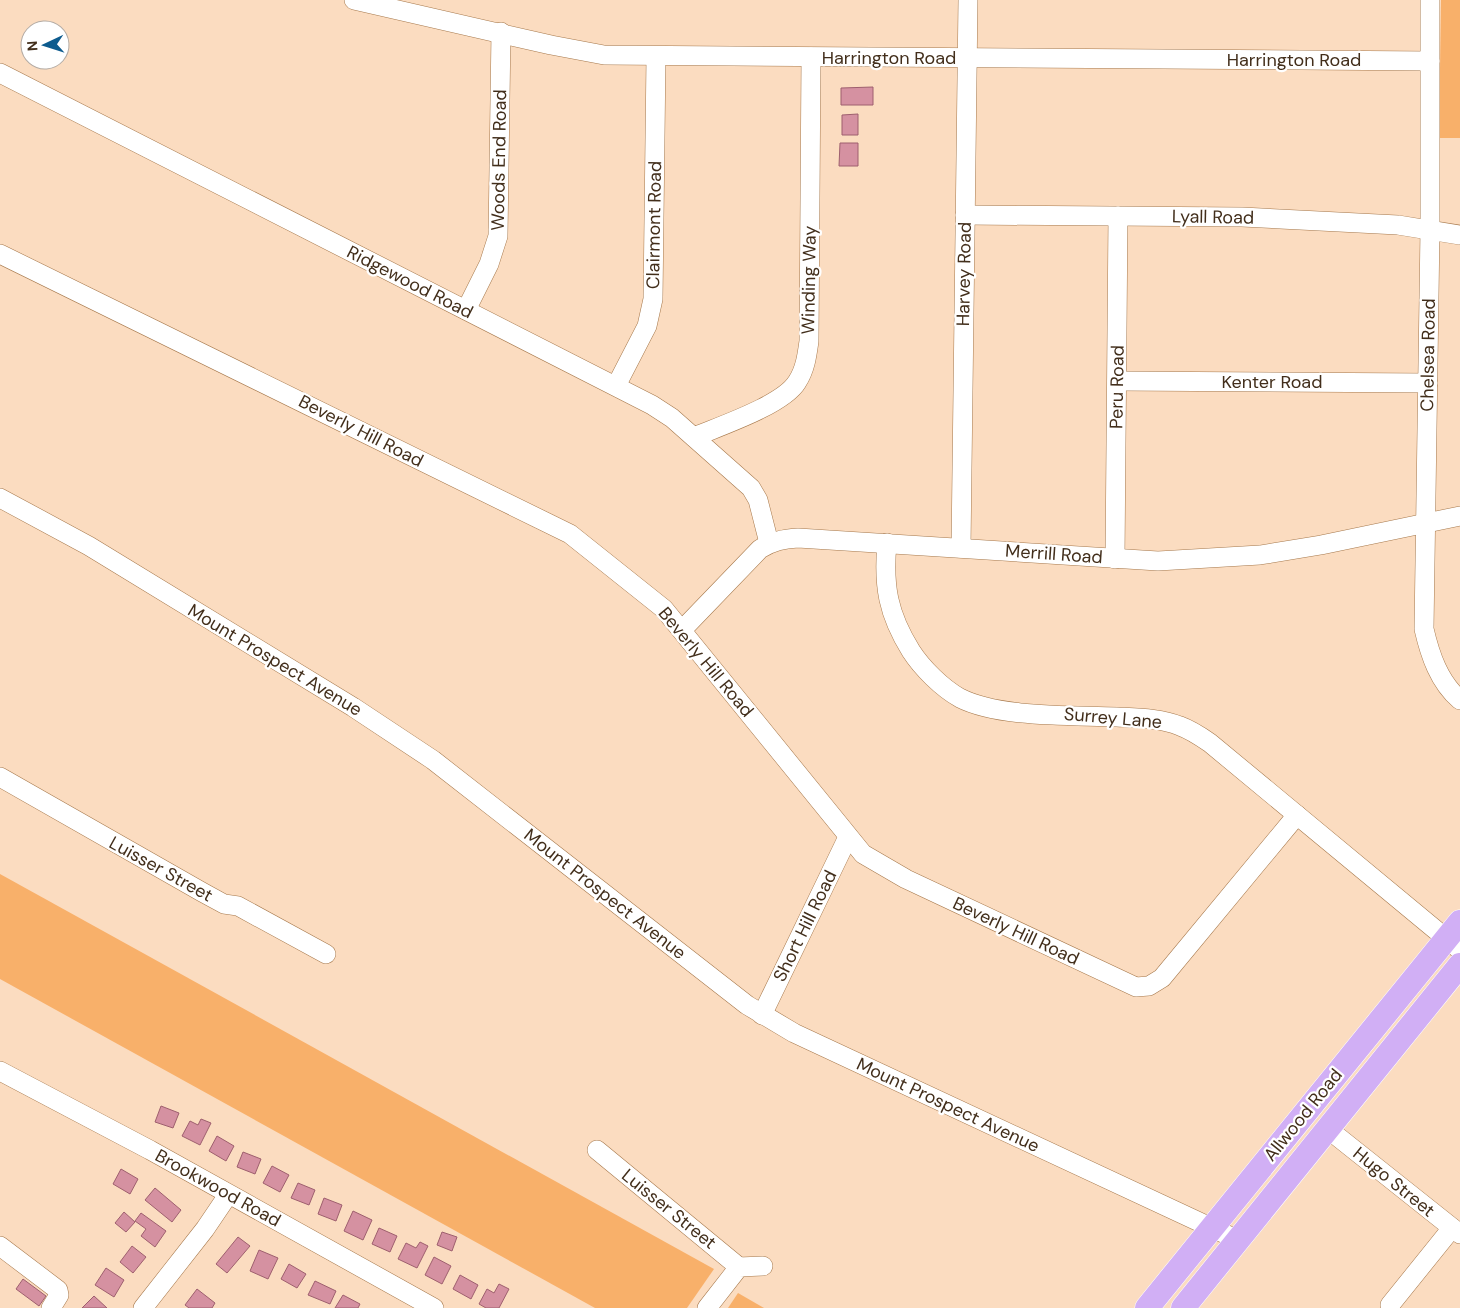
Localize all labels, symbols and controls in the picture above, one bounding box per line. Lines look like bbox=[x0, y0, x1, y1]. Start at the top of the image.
north arrow bbox=[20, 20, 70, 70]
text: N bbox=[23, 40, 41, 52]
street label: Harrington Road bbox=[822, 46, 956, 70]
street label: Harrington Road bbox=[1227, 48, 1361, 72]
street label: Woods End Road bbox=[486, 89, 512, 231]
street label: Clairmont Road bbox=[641, 161, 667, 289]
street label: Lyall Road bbox=[1172, 204, 1254, 230]
street label: Harvey Road bbox=[951, 222, 977, 326]
street label: Winding Way bbox=[796, 225, 822, 335]
street label: Ridgewood Road bbox=[343, 240, 477, 324]
street label: Chelsea Road bbox=[1415, 298, 1441, 412]
street label: Peru Road bbox=[1104, 345, 1130, 429]
street label: Kenter Road bbox=[1222, 370, 1322, 394]
street label: Beverly Hill Road bbox=[295, 389, 427, 473]
street label: Merrill Road bbox=[1004, 539, 1104, 569]
street label: Mount Prospect Avenue bbox=[183, 598, 367, 722]
street label: Beverly Hill Road bbox=[653, 602, 759, 722]
street label: Surrey Lane bbox=[1063, 702, 1163, 734]
street label: Mount Prospect Avenue bbox=[519, 823, 691, 965]
street label: Luisser Street bbox=[105, 831, 217, 907]
street label: Short Hill Road bbox=[768, 866, 842, 986]
street label: Beverly Hill Road bbox=[949, 891, 1083, 971]
street label: Mount Prospect Avenue bbox=[853, 1052, 1043, 1158]
street label: Allwood Road bbox=[1258, 1064, 1348, 1166]
street label: Hugo Street bbox=[1348, 1142, 1440, 1222]
street label: Brookwood Road bbox=[151, 1143, 285, 1233]
street label: Luisser Street bbox=[617, 1164, 721, 1254]

